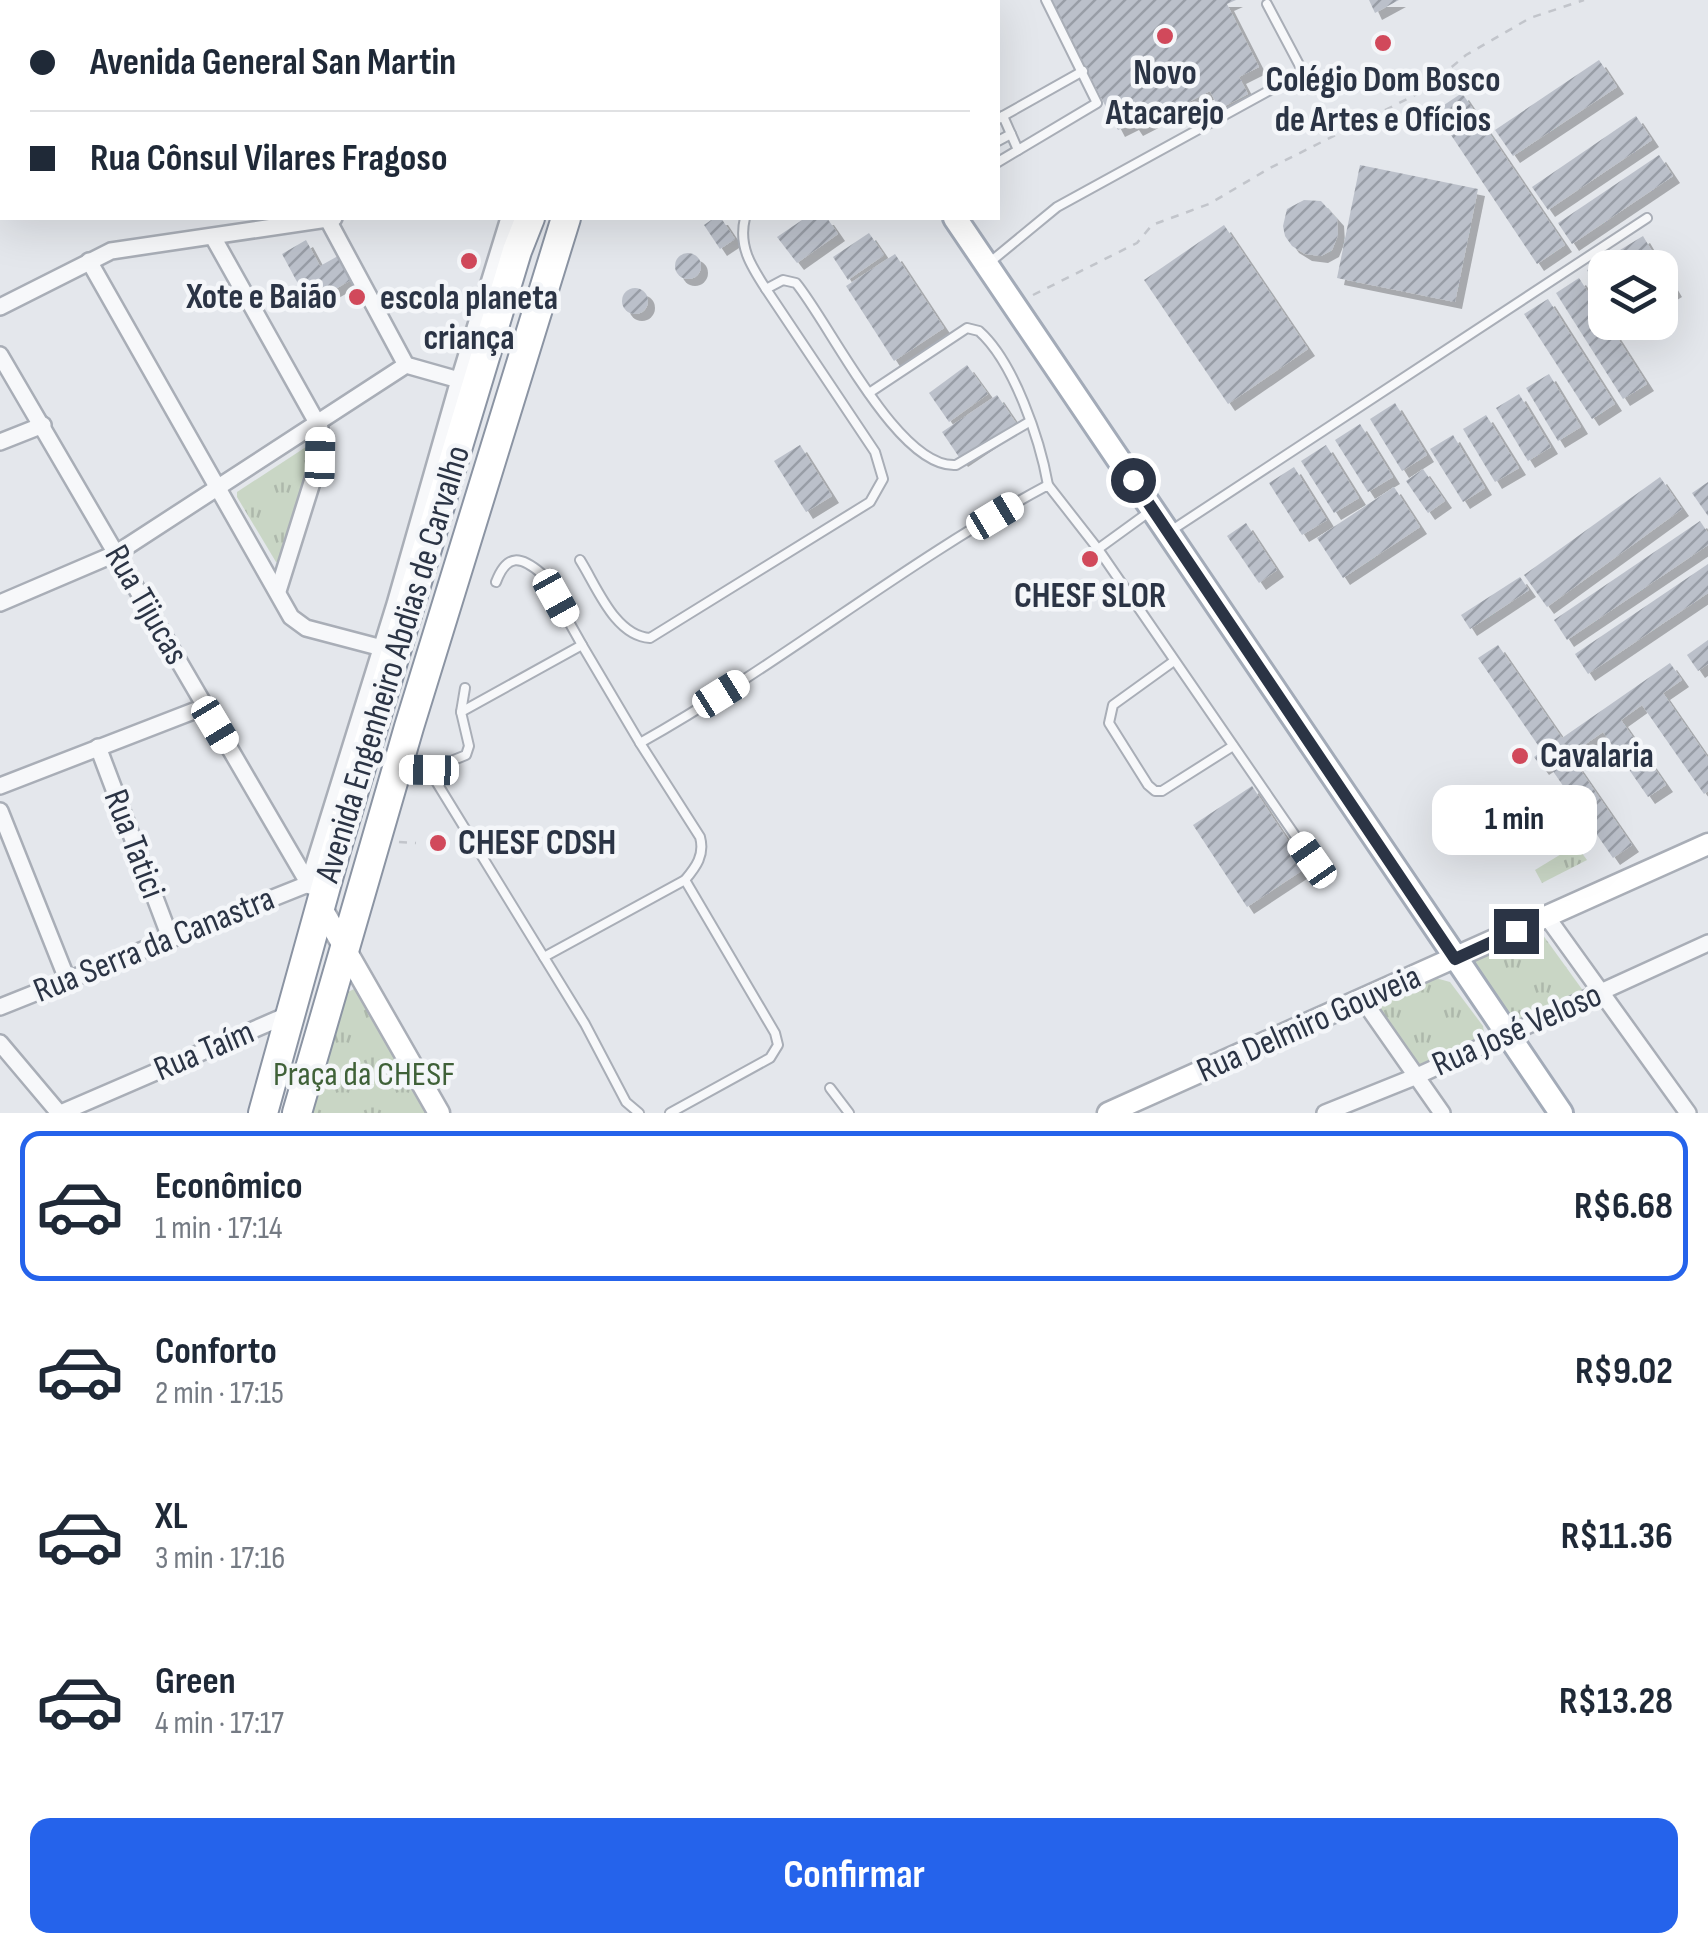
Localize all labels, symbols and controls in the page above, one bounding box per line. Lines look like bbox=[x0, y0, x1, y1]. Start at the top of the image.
marker: Novo Atacarejo bbox=[1154, 25, 1176, 47]
marker: Colégio Dom Bosco de Artes e Ofícios bbox=[1372, 32, 1394, 54]
text: Avenida General San Martin bbox=[90, 40, 456, 85]
place label: Novo Atacarejo bbox=[1105, 52, 1224, 135]
place label: Colégio Dom Bosco de Artes e Ofícios bbox=[1266, 59, 1500, 142]
text: Rua Cônsul Vilares Fragoso bbox=[90, 136, 447, 181]
marker: escola planeta criança bbox=[458, 250, 480, 272]
map controls bbox=[1588, 250, 1678, 340]
button: layers bbox=[1588, 250, 1678, 340]
place label: Xote e Baião bbox=[185, 276, 337, 319]
place label: escola planeta criança bbox=[380, 277, 558, 360]
marker: Xote e Baião bbox=[346, 286, 368, 308]
car bbox=[304, 427, 336, 487]
street label: Avenida Engenheiro Abdias de Carvalho bbox=[306, 441, 480, 888]
route start bbox=[1111, 458, 1156, 503]
car bbox=[962, 488, 1028, 544]
street label: Rua Tijucas bbox=[95, 538, 197, 672]
marker: CHESF SLOR bbox=[1079, 548, 1101, 570]
car bbox=[528, 564, 584, 632]
place label: CHESF SLOR bbox=[1014, 575, 1166, 618]
car bbox=[688, 665, 754, 723]
car bbox=[187, 692, 243, 758]
place label: Cavalaria bbox=[1540, 735, 1654, 778]
marker: Cavalaria bbox=[1509, 745, 1531, 767]
car bbox=[399, 754, 459, 786]
street label: Rua Tatici bbox=[94, 784, 174, 904]
callout: 1 min bbox=[1434, 786, 1598, 856]
text: 1 min bbox=[1485, 800, 1544, 839]
place label: CHESF CDSH bbox=[458, 822, 616, 865]
car bbox=[1283, 827, 1341, 893]
marker: CHESF CDSH bbox=[427, 832, 449, 854]
street label: Rua Serra da Canastra bbox=[27, 877, 281, 1013]
route end bbox=[1494, 909, 1539, 954]
street label: Rua Delmiro Gouveia bbox=[1191, 956, 1427, 1092]
street label: Rua José Veloso bbox=[1426, 974, 1608, 1086]
street label: Rua Taím bbox=[148, 1011, 260, 1091]
park label: Praça da CHESF bbox=[273, 1053, 455, 1096]
icon: car bbox=[35, 1161, 125, 1251]
text: Econômico bbox=[155, 1164, 303, 1209]
text: R$6.68 bbox=[1574, 1184, 1673, 1229]
text: 1 min · 17:14 bbox=[155, 1209, 282, 1248]
icon: car bbox=[35, 1326, 125, 1416]
text: Conforto bbox=[155, 1329, 277, 1374]
text: R$9.02 bbox=[1575, 1349, 1673, 1394]
text: 2 min · 17:15 bbox=[155, 1374, 284, 1413]
icon: car bbox=[35, 1491, 125, 1581]
text: XL bbox=[155, 1494, 188, 1539]
text: R$11.36 bbox=[1561, 1514, 1673, 1559]
text: 3 min · 17:16 bbox=[155, 1539, 285, 1578]
icon: car bbox=[35, 1656, 125, 1746]
text: Green bbox=[155, 1659, 236, 1704]
text: R$13.28 bbox=[1559, 1679, 1673, 1724]
text: 4 min · 17:17 bbox=[155, 1704, 284, 1743]
button: Confirmar bbox=[30, 1818, 1678, 1933]

